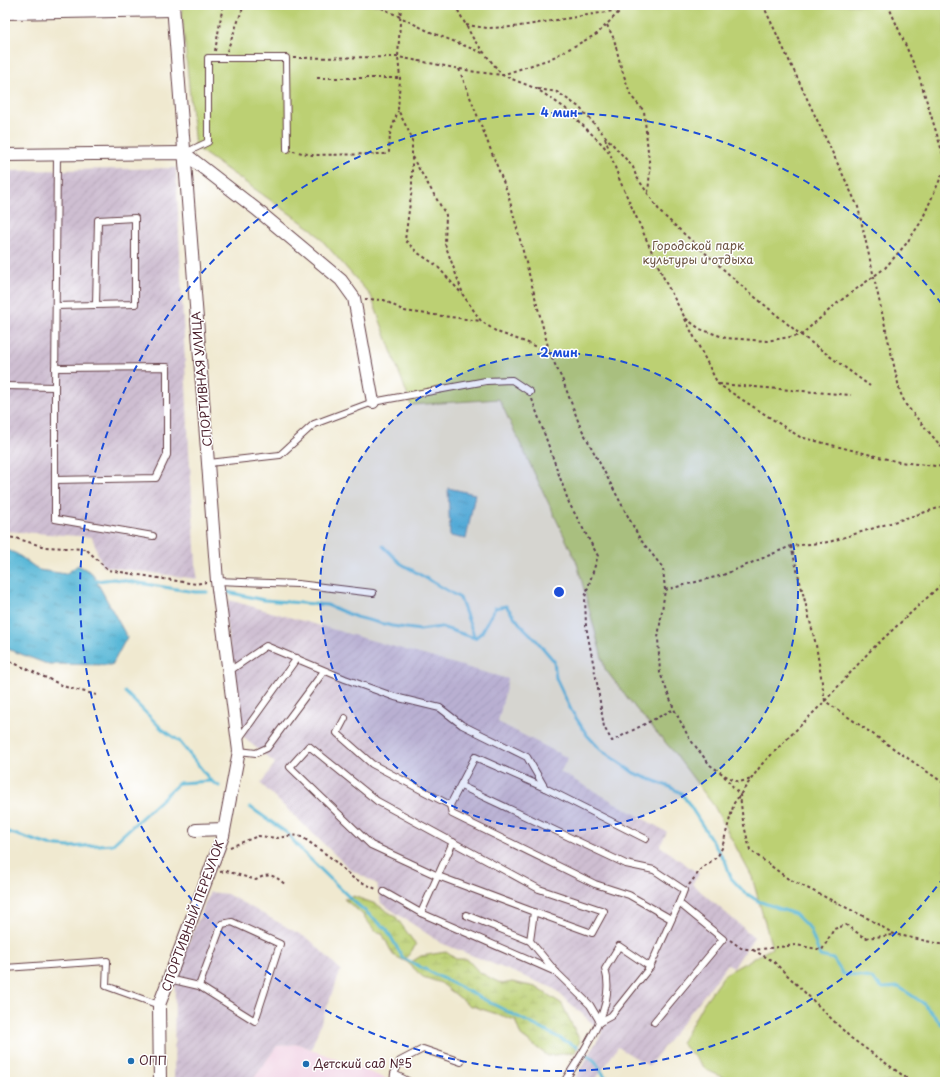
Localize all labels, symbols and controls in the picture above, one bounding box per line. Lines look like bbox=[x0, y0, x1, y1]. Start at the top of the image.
text: 4 мин bbox=[540, 103, 578, 121]
park label: Городской парк культуры и отдыха bbox=[642, 236, 754, 268]
street label: СПОРТИВНАЯ УЛИЦА bbox=[186, 311, 216, 447]
text: 2 мин bbox=[540, 343, 578, 361]
centre of rings bbox=[552, 585, 566, 599]
street label: СПОРТИВНЫЙ ПЕРЕУЛОК bbox=[156, 837, 228, 994]
place label: ОПП bbox=[139, 1051, 167, 1069]
place label: Детский сад №5 bbox=[313, 1054, 412, 1072]
marker: ОПП bbox=[126, 1056, 136, 1066]
marker: Детский сад №5 bbox=[301, 1059, 311, 1069]

